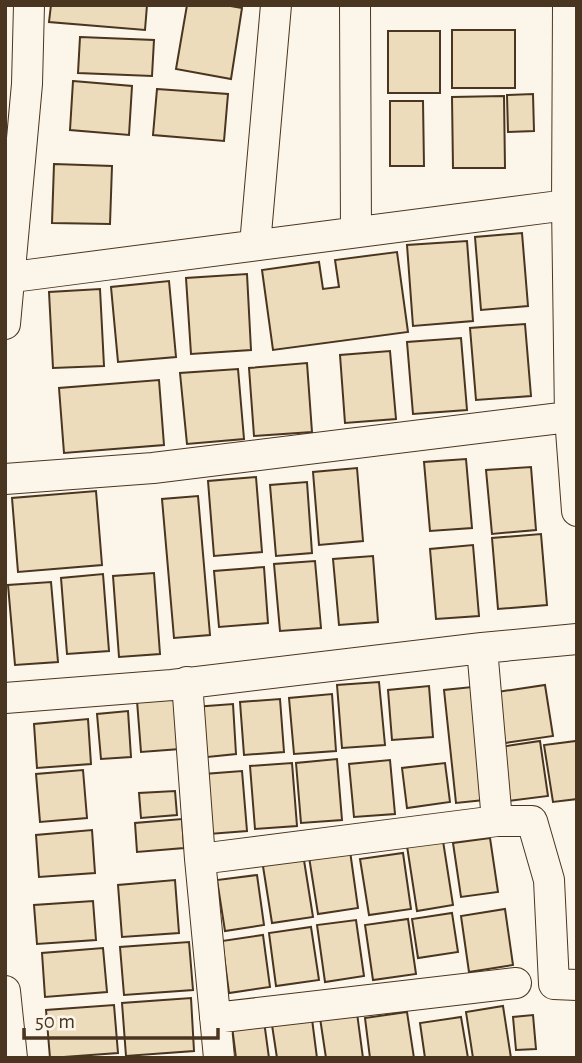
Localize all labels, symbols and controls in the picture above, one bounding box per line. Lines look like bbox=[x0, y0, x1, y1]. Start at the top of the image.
scale bar bbox=[24, 996, 219, 1040]
text: 50 m bbox=[35, 1011, 75, 1032]

